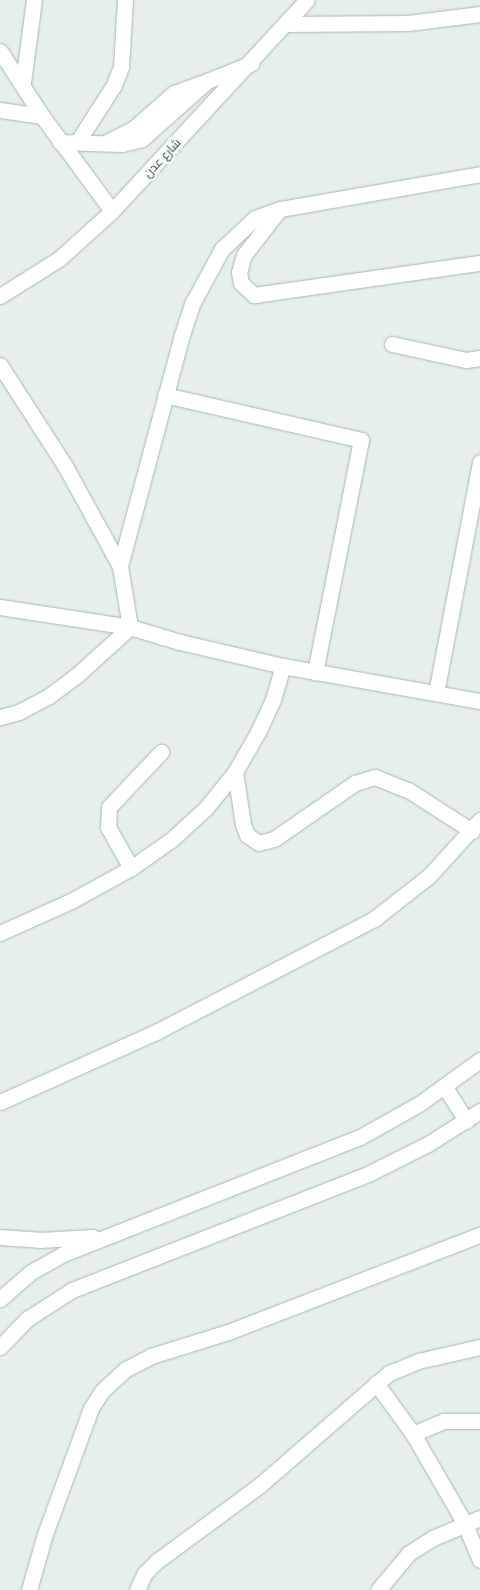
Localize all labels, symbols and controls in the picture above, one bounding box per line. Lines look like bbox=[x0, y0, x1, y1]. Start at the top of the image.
street label: شارع عدن bbox=[140, 136, 184, 180]

